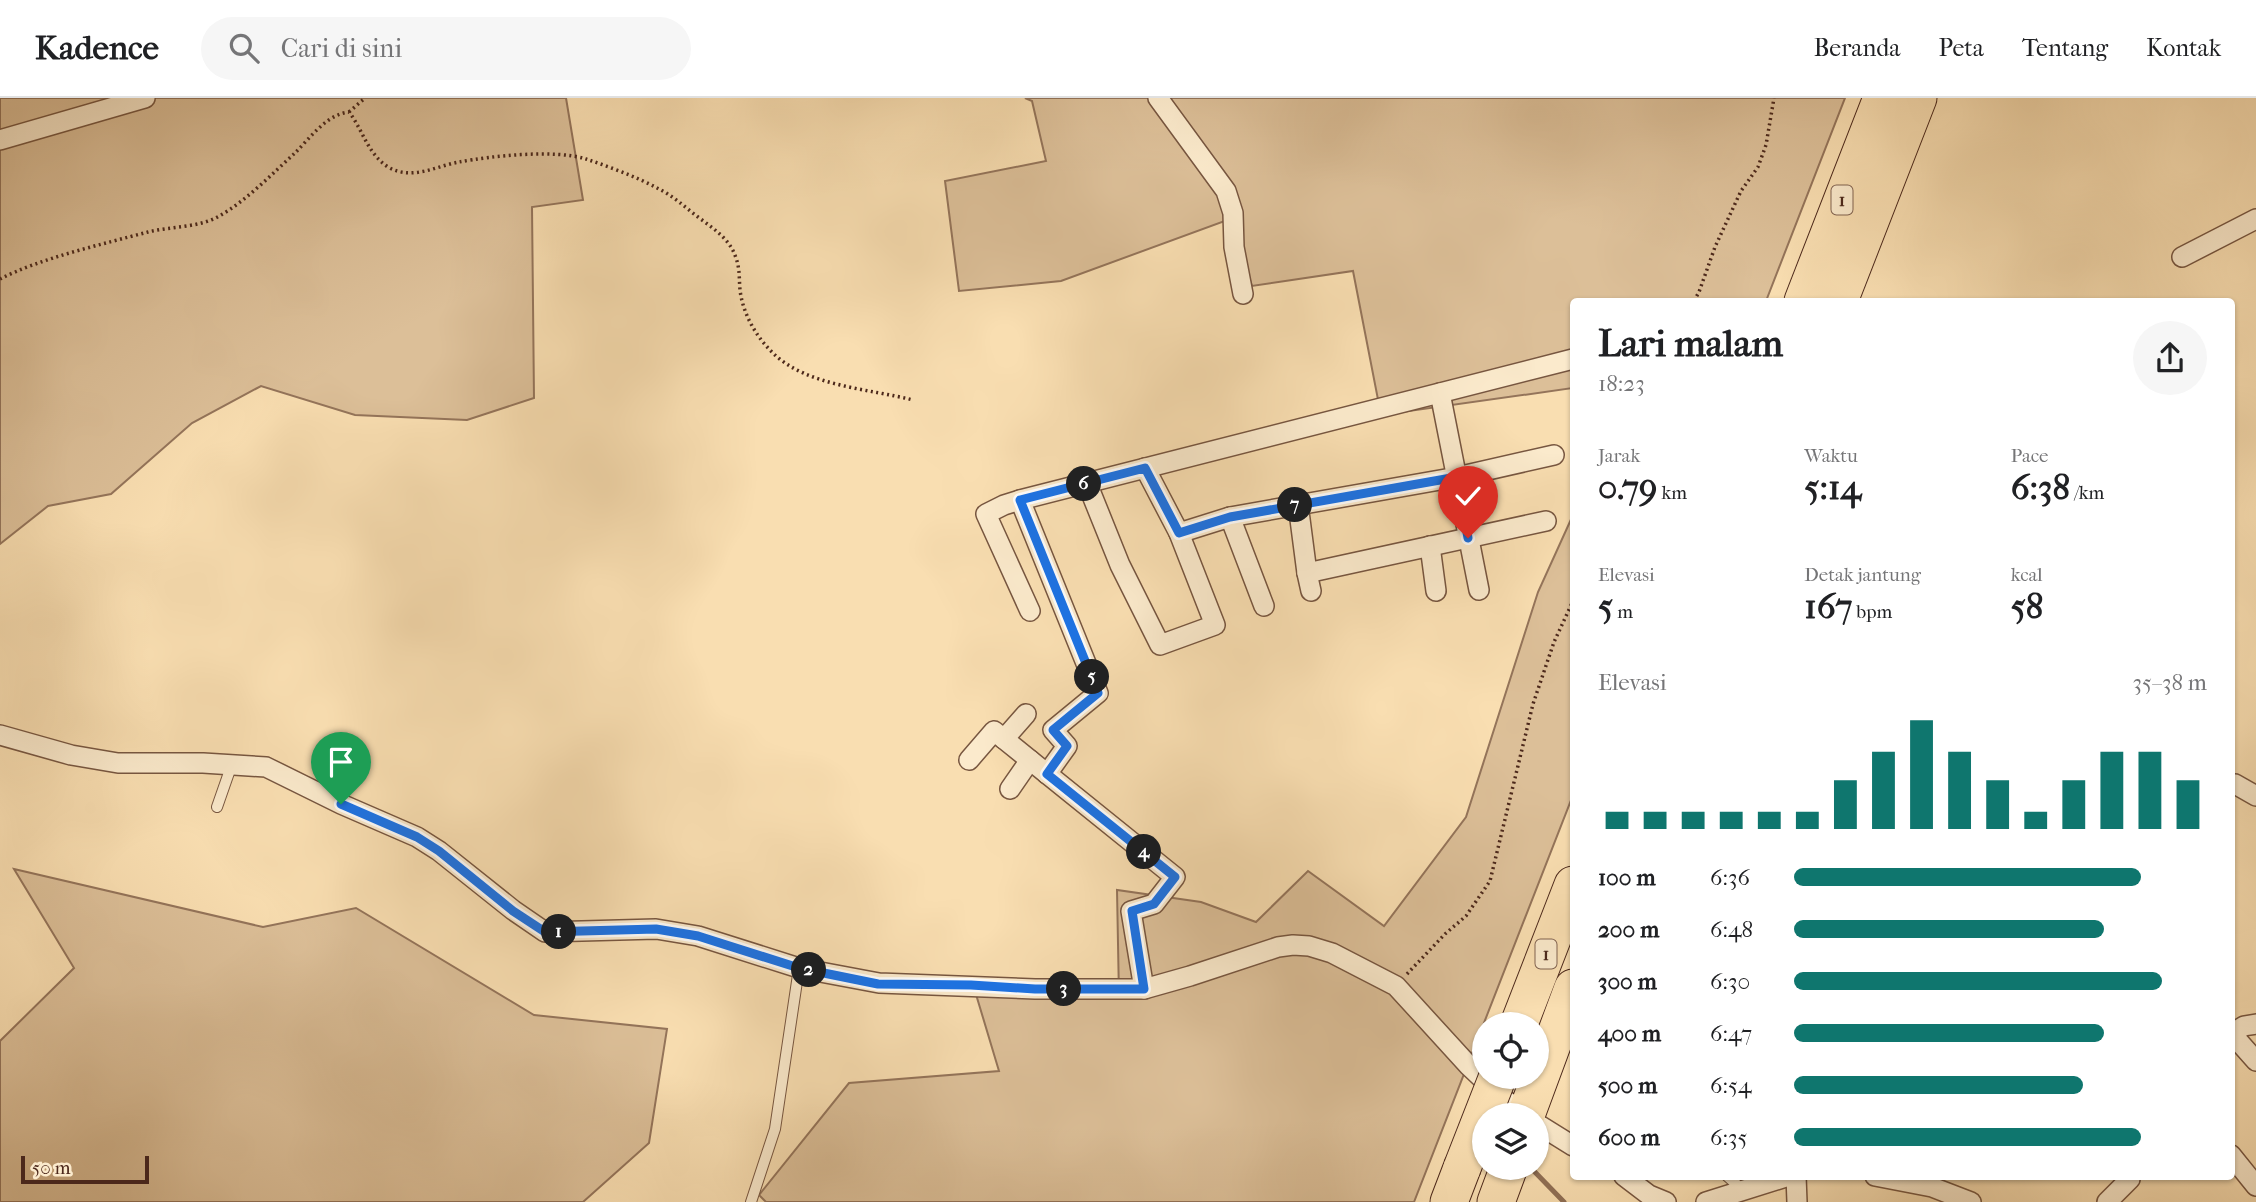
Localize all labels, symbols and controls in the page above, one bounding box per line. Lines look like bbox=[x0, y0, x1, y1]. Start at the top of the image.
search box bbox=[201, 17, 691, 80]
text: Kadence bbox=[35, 29, 159, 68]
icon: search bbox=[225, 29, 263, 67]
text: Cari di sini bbox=[281, 33, 402, 64]
text: Beranda bbox=[1814, 34, 1900, 62]
text: Peta bbox=[1938, 34, 1984, 62]
text: Tentang bbox=[2022, 34, 2108, 62]
text: Kontak bbox=[2146, 34, 2221, 62]
road number: 1 bbox=[1832, 186, 1853, 214]
text: Lari malam bbox=[1598, 321, 1783, 366]
button: share bbox=[2133, 321, 2207, 395]
text: 18:23 bbox=[1598, 370, 1645, 397]
text: Jarak bbox=[1598, 445, 1640, 467]
text: Waktu bbox=[1804, 445, 1858, 467]
text: Pace bbox=[2011, 445, 2049, 467]
pin: 6 bbox=[1066, 466, 1102, 502]
pin bbox=[1438, 466, 1498, 538]
text: 0.79 bbox=[1598, 467, 1657, 508]
text: 5:14 bbox=[1804, 467, 1861, 508]
text: 6:38 bbox=[2011, 467, 2070, 508]
text: 6 bbox=[1078, 472, 1089, 494]
icon: check bbox=[1449, 477, 1487, 515]
text: km bbox=[1657, 482, 1687, 504]
text: /km bbox=[2070, 482, 2104, 504]
pin: 7 bbox=[1278, 488, 1312, 522]
text: 7 bbox=[1290, 493, 1299, 515]
text: Elevasi bbox=[1598, 564, 1655, 586]
text: Detak jantung bbox=[1804, 564, 1921, 586]
text: kcal bbox=[2011, 564, 2043, 586]
text: 5 bbox=[1598, 586, 1613, 627]
text: 167 bbox=[1804, 586, 1852, 627]
text: 58 bbox=[2011, 586, 2043, 627]
text: m bbox=[1613, 601, 1633, 623]
text: bpm bbox=[1852, 601, 1892, 623]
pin: 5 bbox=[1074, 660, 1110, 694]
text: 5 bbox=[1087, 665, 1096, 687]
text: Elevasi bbox=[1598, 669, 1667, 696]
text: 35–38 m bbox=[2133, 669, 2207, 696]
pin bbox=[311, 732, 371, 804]
icon: arrive bbox=[322, 743, 360, 781]
pin: 4 bbox=[1126, 834, 1162, 870]
text: 4 bbox=[1138, 840, 1149, 862]
text: 100 m bbox=[1598, 864, 1656, 891]
text: 6:36 bbox=[1710, 864, 1750, 891]
pin: 1 bbox=[542, 914, 576, 950]
text: 200 m bbox=[1598, 916, 1659, 943]
text: 6:48 bbox=[1710, 916, 1753, 943]
text: 1 bbox=[555, 920, 562, 942]
road number: 1 bbox=[1536, 940, 1556, 968]
pin: 2 bbox=[792, 952, 826, 988]
text: 2 bbox=[804, 958, 813, 980]
text: 300 m bbox=[1598, 968, 1657, 995]
text: 6:30 bbox=[1710, 968, 1750, 995]
pin: 3 bbox=[1046, 972, 1082, 1006]
text: 3 bbox=[1060, 977, 1067, 999]
map controls bbox=[1472, 1012, 1549, 1180]
button: locate bbox=[1472, 1012, 1549, 1089]
text: 400 m bbox=[1598, 1020, 1661, 1047]
text: 6:47 bbox=[1710, 1020, 1752, 1047]
text: 500 m bbox=[1598, 1072, 1657, 1099]
text: 6:54 bbox=[1710, 1072, 1752, 1099]
button: layers bbox=[1472, 1103, 1549, 1180]
text: 600 m bbox=[1598, 1124, 1660, 1151]
text: 6:35 bbox=[1710, 1124, 1747, 1151]
scale bar bbox=[21, 1153, 149, 1185]
text: 50 m bbox=[32, 1157, 71, 1179]

